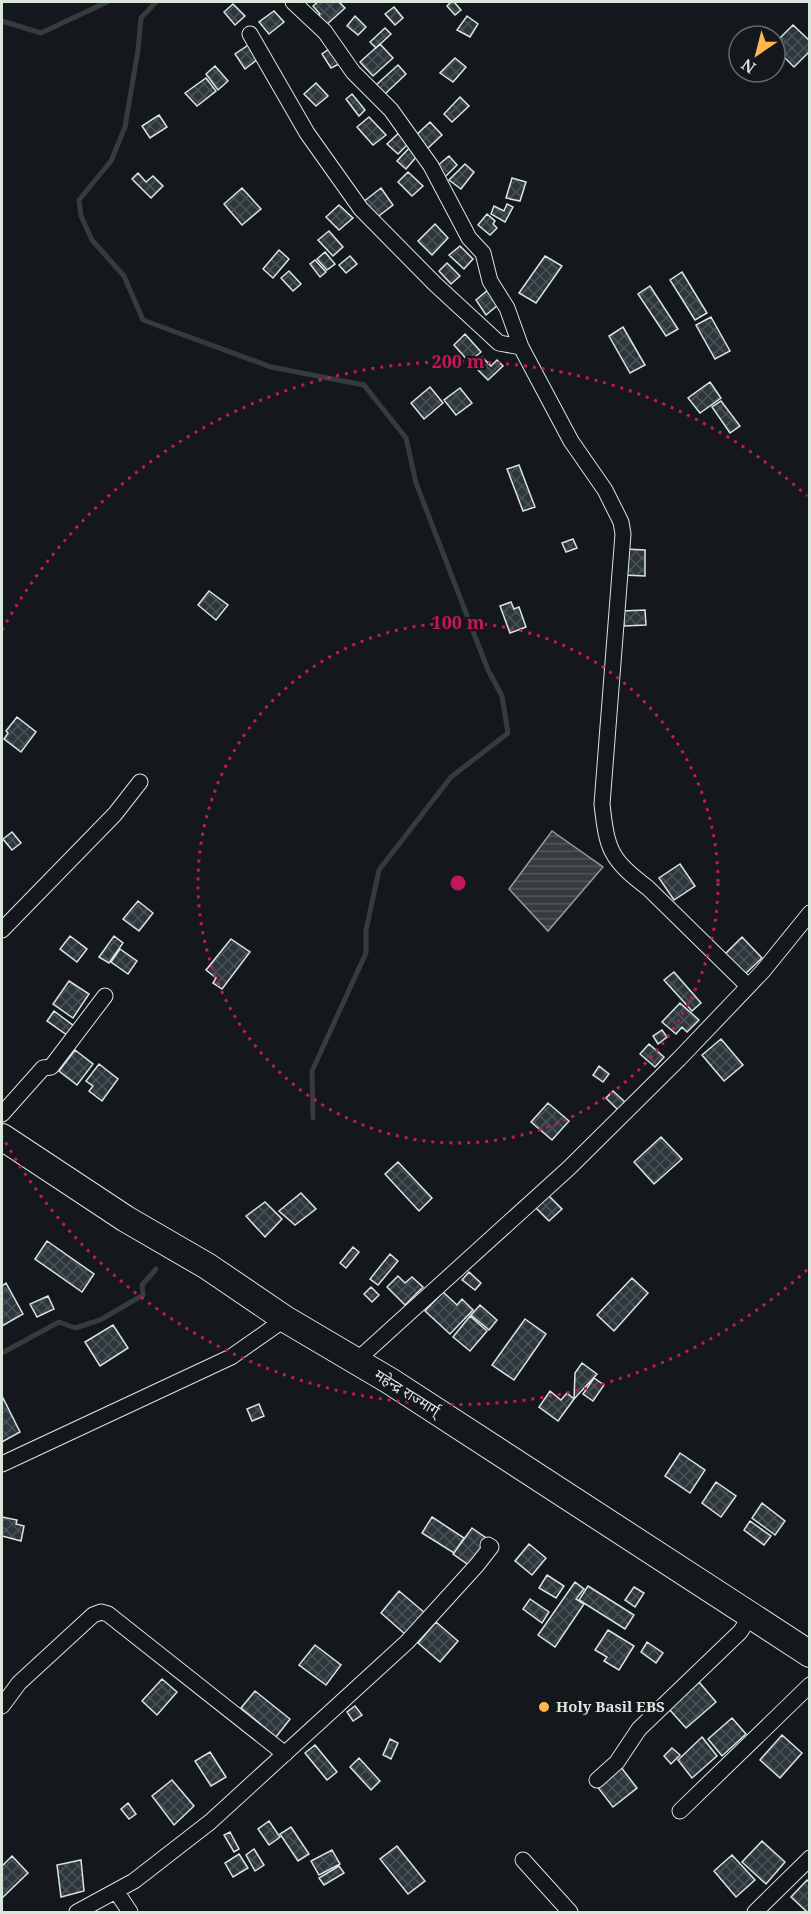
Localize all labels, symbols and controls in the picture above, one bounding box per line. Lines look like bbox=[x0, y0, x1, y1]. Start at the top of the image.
north arrow bbox=[727, 24, 787, 84]
text: N bbox=[737, 53, 760, 79]
text: 200 m bbox=[432, 349, 485, 373]
text: 100 m bbox=[432, 610, 485, 634]
centre of rings bbox=[448, 873, 468, 893]
street label: महेन्द्र राज्मार्ग् bbox=[371, 1364, 446, 1422]
place label: Holy Basil EBS bbox=[556, 1696, 665, 1716]
marker: Holy Basil EBS bbox=[537, 1700, 551, 1714]

